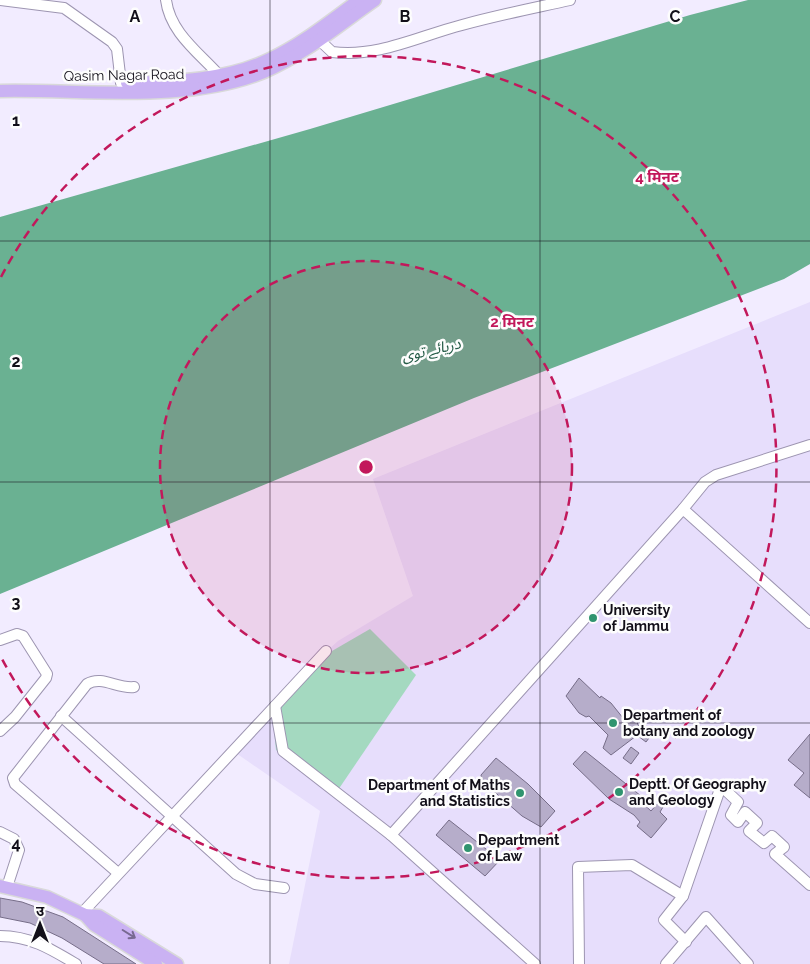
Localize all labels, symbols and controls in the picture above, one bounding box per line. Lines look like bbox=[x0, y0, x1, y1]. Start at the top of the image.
text: A bbox=[130, 7, 141, 26]
text: B bbox=[400, 7, 411, 26]
text: C bbox=[670, 7, 681, 26]
street label: Qasim Nagar Road bbox=[64, 66, 184, 84]
text: 1 bbox=[12, 111, 20, 130]
text: 4 मिनट bbox=[635, 168, 680, 186]
text: 2 मिनट bbox=[490, 313, 535, 331]
water label: دریائے توی bbox=[400, 334, 463, 366]
text: 2 bbox=[11, 352, 21, 371]
centre of rings bbox=[357, 458, 375, 476]
text: 3 bbox=[12, 593, 21, 612]
place label: University of Jammu bbox=[603, 602, 670, 634]
marker: University of Jammu bbox=[587, 612, 599, 624]
place label: Department of botany and zoology bbox=[623, 707, 755, 739]
marker: Department of botany and zoology bbox=[607, 717, 619, 729]
place label: Deptt. Of Geography and Geology bbox=[629, 776, 767, 808]
place label: Department of Maths and Statistics bbox=[368, 777, 510, 809]
marker: Deptt. Of Geography and Geology bbox=[613, 786, 625, 798]
marker: Department of Maths and Statistics bbox=[514, 787, 526, 799]
place label: Department of Law bbox=[478, 832, 560, 864]
text: 4 bbox=[11, 834, 21, 853]
marker: Department of Law bbox=[462, 842, 474, 854]
north arrow bbox=[15, 899, 65, 949]
text: उ bbox=[36, 903, 45, 919]
one-way arrow bbox=[121, 929, 135, 939]

